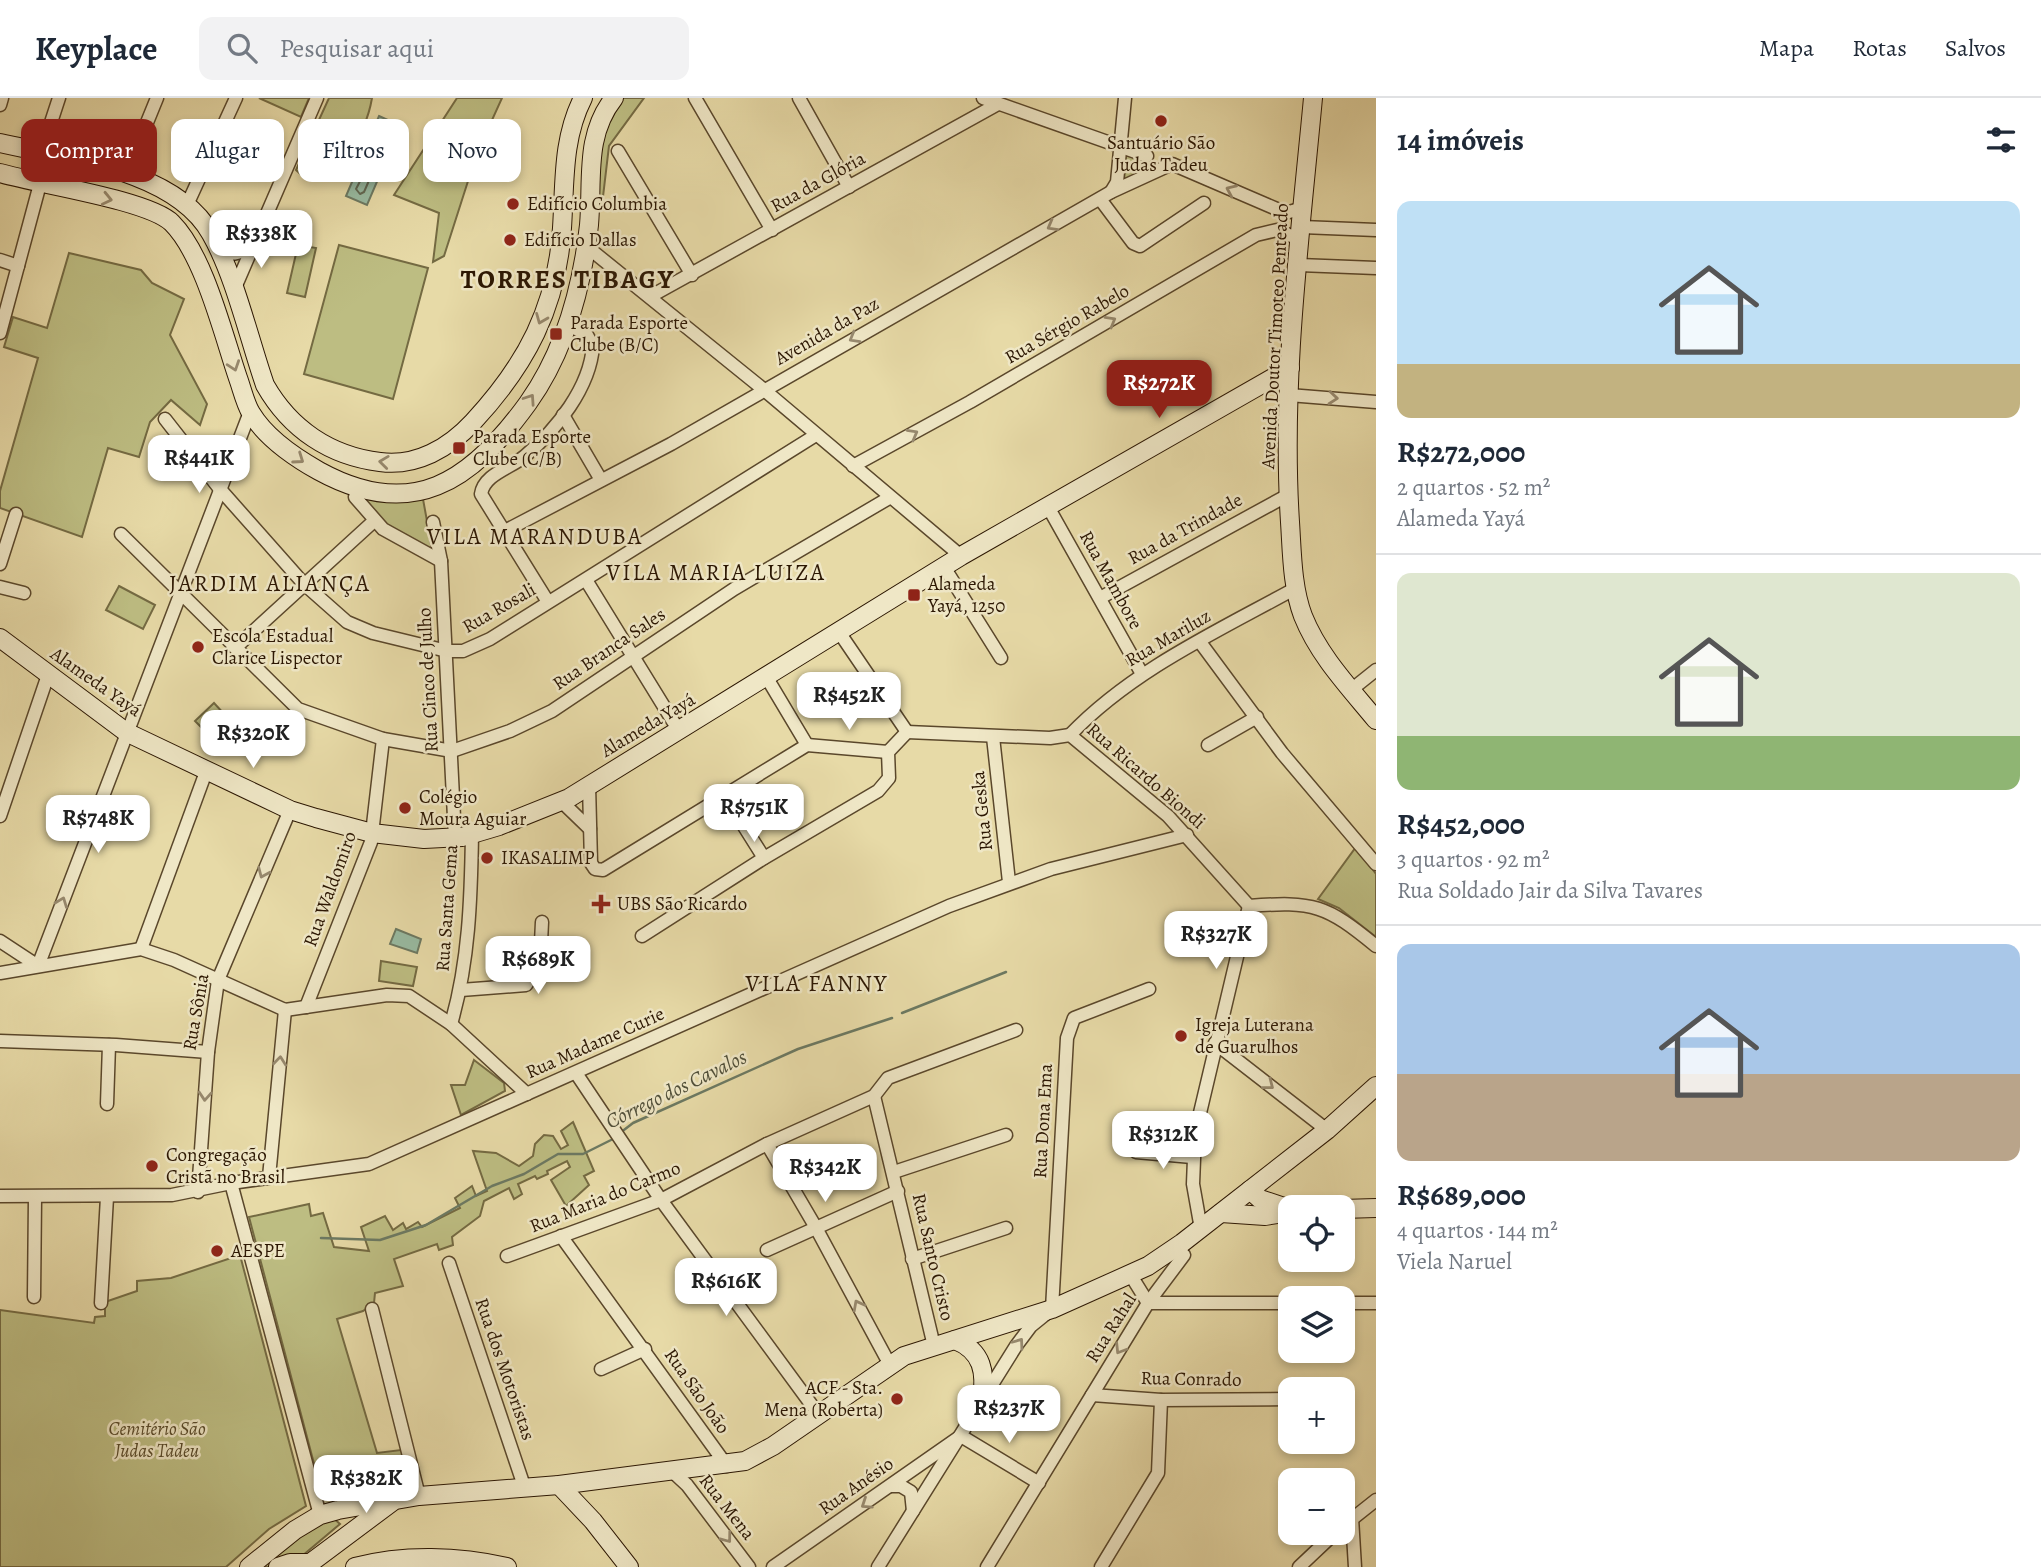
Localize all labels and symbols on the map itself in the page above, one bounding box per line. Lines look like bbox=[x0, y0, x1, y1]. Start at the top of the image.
marker: Santuário São Judas Tadeu bbox=[1153, 113, 1169, 129]
place label: Santuário São Judas Tadeu bbox=[1107, 130, 1215, 178]
street label: Rua da Glória bbox=[766, 145, 870, 219]
one-way arrow bbox=[1226, 184, 1239, 198]
one-way arrow bbox=[101, 191, 113, 205]
place label: Edifício Columbia bbox=[527, 191, 667, 217]
marker: Edifício Columbia bbox=[505, 196, 521, 212]
street label: Avenida Doutor Timoteo Penteado bbox=[1255, 202, 1295, 471]
pin: R$338K bbox=[204, 211, 318, 270]
one-way arrow bbox=[1047, 218, 1060, 231]
place label: Edifício Dallas bbox=[524, 227, 637, 253]
marker: Edifício Dallas bbox=[502, 232, 518, 248]
district label: TORRES TIBAGY bbox=[461, 262, 675, 297]
street label: Rua Sérgio Rabelo bbox=[1000, 278, 1134, 370]
street label: Avenida da Paz bbox=[769, 291, 884, 372]
place label: Parada Esporte Clube (B/C) bbox=[570, 310, 688, 358]
one-way arrow bbox=[536, 312, 550, 324]
one-way arrow bbox=[1103, 316, 1116, 329]
marker: Parada Esporte Clube (B/C) bbox=[548, 326, 564, 342]
one-way arrow bbox=[849, 330, 861, 343]
one-way arrow bbox=[226, 360, 240, 372]
pin: R$272K bbox=[1102, 360, 1216, 420]
one-way arrow bbox=[1327, 390, 1338, 405]
one-way arrow bbox=[521, 394, 534, 407]
place label: Parada Esporte Clube (C/B) bbox=[473, 424, 591, 472]
one-way arrow bbox=[906, 429, 918, 442]
pin: R$441K bbox=[142, 436, 256, 495]
marker: Parada Esporte Clube (C/B) bbox=[451, 440, 467, 456]
one-way arrow bbox=[291, 451, 304, 463]
one-way arrow bbox=[378, 455, 390, 470]
street label: Rua da Trindade bbox=[1123, 487, 1247, 571]
district label: VILA MARANDUBA bbox=[426, 521, 643, 552]
street label: Rua Mambore bbox=[1073, 526, 1149, 634]
district label: VILA MARIA LUIZA bbox=[605, 557, 826, 588]
district label: JARDIM ALIANÇA bbox=[169, 568, 371, 599]
place label: Alameda Yayá, 1250 bbox=[927, 571, 1005, 619]
street label: Rua Rosali bbox=[457, 577, 541, 639]
marker: Alameda Yayá, 1250 bbox=[906, 587, 922, 603]
street label: Rua Branca Sales bbox=[547, 602, 671, 696]
street label: Rua Mariluz bbox=[1120, 603, 1216, 673]
street label: Rua Cinco de Julho bbox=[411, 607, 445, 753]
place label: Escola Estadual Clarice Lispector bbox=[212, 623, 342, 671]
marker: Escola Estadual Clarice Lispector bbox=[190, 639, 206, 655]
street label: Alameda Yayá bbox=[44, 640, 147, 723]
pin: R$452K bbox=[792, 672, 906, 732]
street label: Alameda Yayá bbox=[595, 687, 700, 764]
pin: R$320K bbox=[196, 710, 310, 770]
street label: Rua Ricardo Biondi bbox=[1081, 717, 1211, 835]
street label: Rua Geska bbox=[965, 770, 999, 852]
place label: Colégio Moura Aguiar bbox=[419, 784, 527, 832]
pin: R$751K bbox=[697, 784, 811, 844]
pin: R$748K bbox=[41, 796, 155, 855]
marker: Colégio Moura Aguiar bbox=[397, 800, 413, 816]
street label: Rua Waldomiro bbox=[297, 828, 363, 950]
street label: Rua Santa Gema bbox=[430, 843, 464, 972]
place label: IKASALIMP bbox=[501, 845, 595, 871]
marker: IKASALIMP bbox=[479, 850, 495, 866]
one-way arrow bbox=[258, 866, 272, 878]
place label: UBS São Ricardo bbox=[617, 891, 747, 917]
marker: UBS São Ricardo bbox=[591, 894, 611, 914]
one-way arrow bbox=[54, 897, 68, 909]
pin: R$327K bbox=[1159, 912, 1273, 971]
pin: R$689K bbox=[481, 936, 595, 996]
district label: VILA FANNY bbox=[745, 968, 888, 999]
street label: Rua Sônia bbox=[176, 971, 216, 1053]
street label: Rua Madame Curie bbox=[522, 1001, 668, 1085]
place label: Igreja Luterana de Guarulhos bbox=[1195, 1012, 1314, 1060]
marker: Igreja Luterana de Guarulhos bbox=[1173, 1028, 1189, 1044]
water label: Córrego dos Cavalos bbox=[601, 1043, 751, 1135]
one-way arrow bbox=[273, 1055, 288, 1066]
street label: Rua Dona Ema bbox=[1027, 1063, 1059, 1179]
one-way arrow bbox=[1261, 1077, 1274, 1090]
one-way arrow bbox=[197, 1091, 212, 1102]
pin: R$312K bbox=[1106, 1112, 1220, 1171]
place label: Congregação Cristã no Brasil bbox=[166, 1142, 285, 1190]
pin: R$342K bbox=[768, 1144, 882, 1204]
street label: Rua Maria do Carmo bbox=[526, 1155, 684, 1239]
marker: Congregação Cristã no Brasil bbox=[144, 1158, 160, 1174]
street label: Rua Santo Cristo bbox=[906, 1191, 960, 1323]
place label: AESPE bbox=[230, 1238, 285, 1264]
marker: AESPE bbox=[209, 1243, 225, 1259]
pin: R$616K bbox=[669, 1258, 783, 1318]
street label: Rua Rahal bbox=[1079, 1288, 1143, 1368]
street label: Rua dos Motoristas bbox=[468, 1294, 542, 1444]
one-way arrow bbox=[853, 1300, 866, 1312]
one-way arrow bbox=[1011, 1338, 1023, 1351]
one-way arrow bbox=[1115, 1341, 1128, 1354]
street label: Rua São João bbox=[658, 1343, 736, 1439]
street label: Rua Conrado bbox=[1140, 1365, 1242, 1393]
place label: ACF - Sta. Mena (Roberta) bbox=[764, 1375, 883, 1423]
pin: R$237K bbox=[952, 1386, 1066, 1445]
marker: ACF - Sta. Mena (Roberta) bbox=[889, 1391, 905, 1407]
park label: Cemitério São Judas Tadeu bbox=[108, 1416, 206, 1464]
street label: Rua Anésio bbox=[813, 1451, 899, 1521]
pin: R$382K bbox=[309, 1456, 423, 1515]
street label: Rua Mena bbox=[693, 1468, 761, 1546]
one-way arrow bbox=[861, 1496, 874, 1508]
one-way arrow bbox=[718, 1530, 731, 1543]

